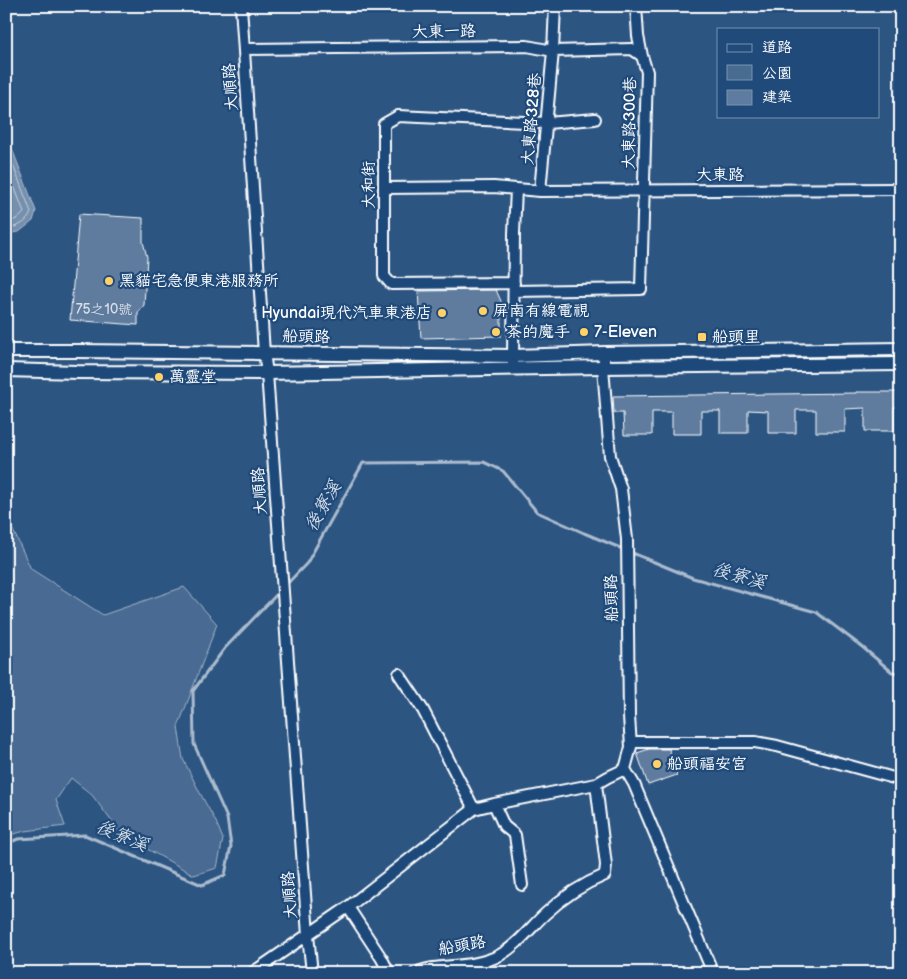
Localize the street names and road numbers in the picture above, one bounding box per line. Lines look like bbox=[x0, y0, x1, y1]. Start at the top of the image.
street label: 大東一路 bbox=[412, 22, 476, 42]
street label: 大順路 bbox=[220, 62, 242, 112]
street label: 大東路328巷 bbox=[519, 72, 545, 166]
street label: 大東路300巷 bbox=[620, 77, 640, 169]
street label: 大和街 bbox=[360, 161, 379, 209]
street label: 大東路 bbox=[696, 166, 744, 185]
street label: 船頭路 bbox=[282, 327, 330, 347]
street label: 大順路 bbox=[249, 466, 271, 516]
street label: 船頭路 bbox=[602, 574, 622, 622]
street label: 大順路 bbox=[279, 870, 301, 920]
street label: 船頭路 bbox=[437, 932, 487, 960]

